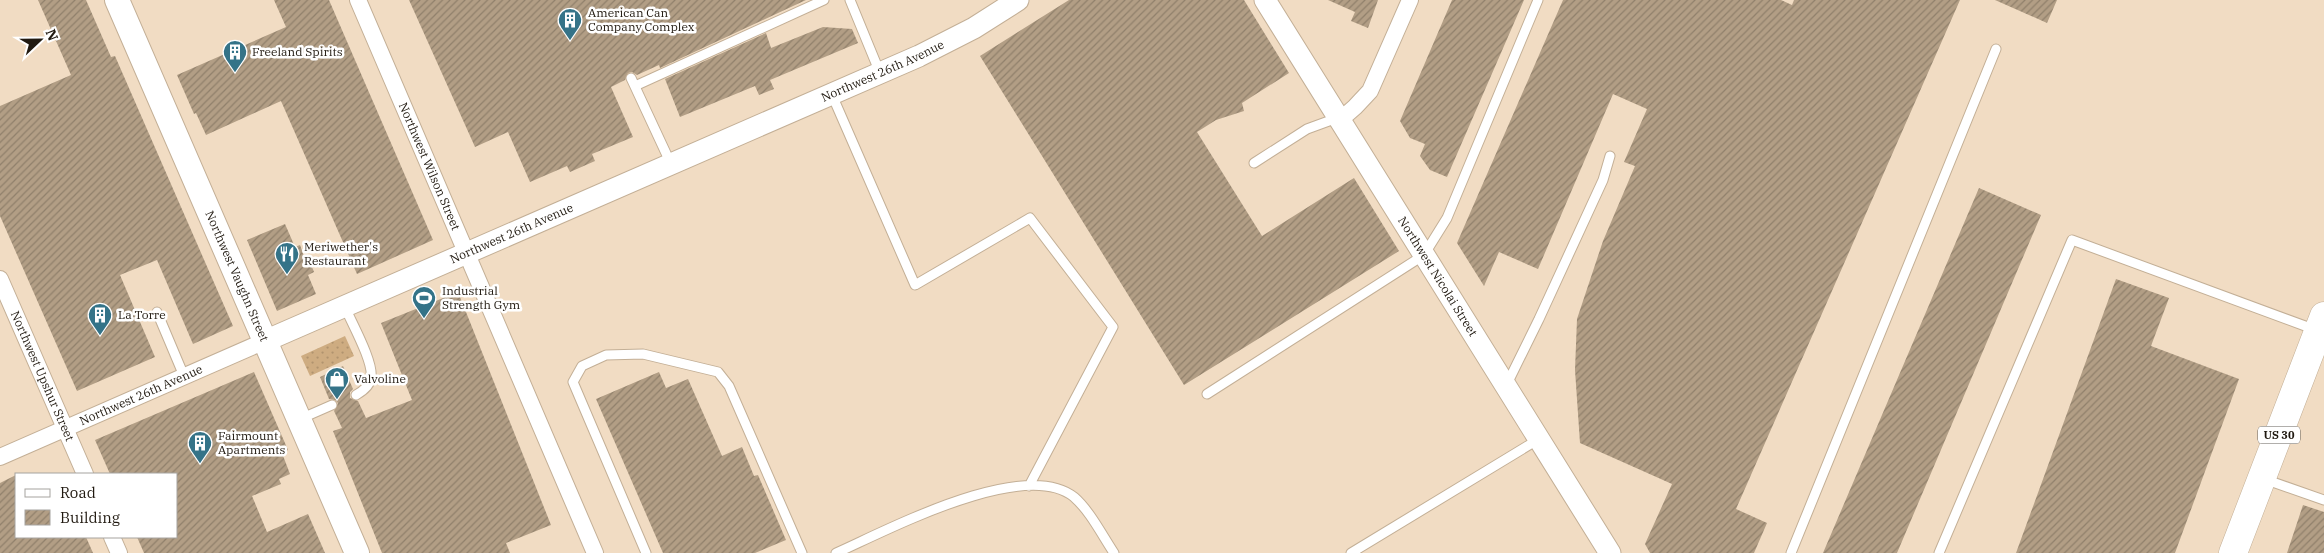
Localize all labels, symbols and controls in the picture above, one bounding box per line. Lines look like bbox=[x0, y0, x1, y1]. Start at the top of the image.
place label: American Can Company Complex bbox=[588, 5, 695, 34]
building icon: American Can Company Complex bbox=[557, 7, 583, 41]
north arrow bbox=[15, 15, 65, 65]
text: N bbox=[42, 27, 62, 44]
street label: Northwest 26th Avenue bbox=[819, 37, 946, 105]
building icon: Freeland Spirits bbox=[222, 39, 248, 73]
place label: Freeland Spirits bbox=[252, 44, 343, 59]
street label: Northwest Wilson Street bbox=[396, 100, 464, 232]
street label: Northwest 26th Avenue bbox=[448, 200, 575, 266]
street label: Northwest Vaughn Street bbox=[202, 208, 272, 344]
street label: Northwest Nicolai Street bbox=[1395, 214, 1481, 339]
place label: Meriwether's Restaurant bbox=[304, 239, 378, 268]
restaurant icon: Meriwether's Restaurant bbox=[274, 241, 300, 275]
place label: Industrial Strength Gym bbox=[442, 283, 521, 312]
sports icon: Industrial Strength Gym bbox=[411, 285, 437, 319]
building icon: La Torre bbox=[87, 302, 113, 336]
place label: La Torre bbox=[118, 307, 166, 322]
street label: Northwest Upshur Street bbox=[8, 309, 78, 443]
street label: Northwest 26th Avenue bbox=[77, 361, 205, 428]
shop icon: Valvoline bbox=[324, 366, 350, 400]
place label: Valvoline bbox=[354, 371, 406, 386]
road number: US 30 bbox=[2258, 426, 2300, 444]
place label: Fairmount Apartments bbox=[218, 428, 286, 457]
building icon: Fairmount Apartments bbox=[187, 430, 213, 464]
legend bbox=[15, 473, 178, 538]
text: Road bbox=[60, 483, 96, 502]
text: Building bbox=[60, 508, 120, 527]

